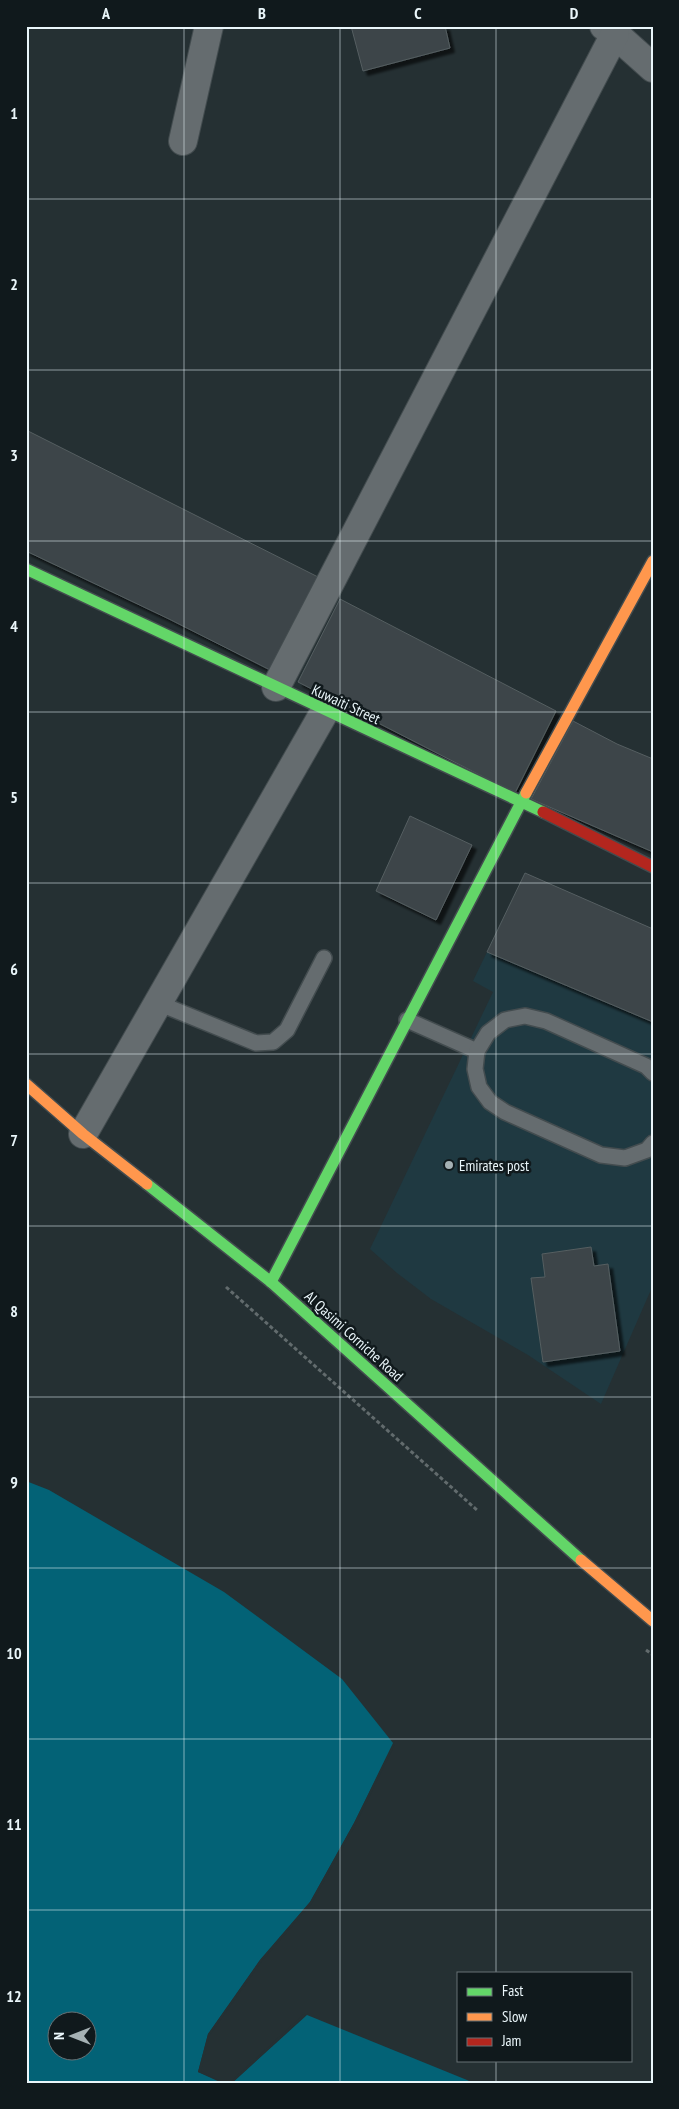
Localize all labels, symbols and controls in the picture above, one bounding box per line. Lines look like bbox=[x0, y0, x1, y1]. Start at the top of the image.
text: A bbox=[101, 3, 111, 23]
text: B bbox=[258, 3, 266, 23]
text: C bbox=[414, 3, 422, 23]
text: D bbox=[570, 3, 579, 23]
text: 1 bbox=[10, 103, 18, 123]
text: 2 bbox=[10, 274, 18, 294]
text: 3 bbox=[10, 445, 18, 465]
text: 4 bbox=[10, 616, 18, 636]
street label: Kuwaiti Street bbox=[309, 680, 383, 728]
text: 5 bbox=[10, 787, 18, 807]
text: 6 bbox=[10, 959, 18, 979]
text: 7 bbox=[10, 1130, 18, 1150]
place label: Emirates post bbox=[459, 1156, 529, 1175]
marker: Emirates post bbox=[443, 1159, 455, 1171]
street label: Al Qasimi Corniche Road bbox=[301, 1287, 407, 1385]
text: 8 bbox=[10, 1301, 18, 1321]
text: 9 bbox=[10, 1472, 18, 1492]
text: 10 bbox=[6, 1643, 22, 1663]
text: 11 bbox=[6, 1814, 22, 1834]
legend bbox=[457, 1972, 632, 2062]
text: Fast bbox=[502, 1981, 523, 2000]
text: 12 bbox=[6, 1986, 22, 2006]
text: Slow bbox=[502, 2007, 527, 2026]
north arrow bbox=[48, 2012, 98, 2062]
text: Jam bbox=[501, 2031, 521, 2050]
text: N bbox=[50, 2032, 68, 2040]

